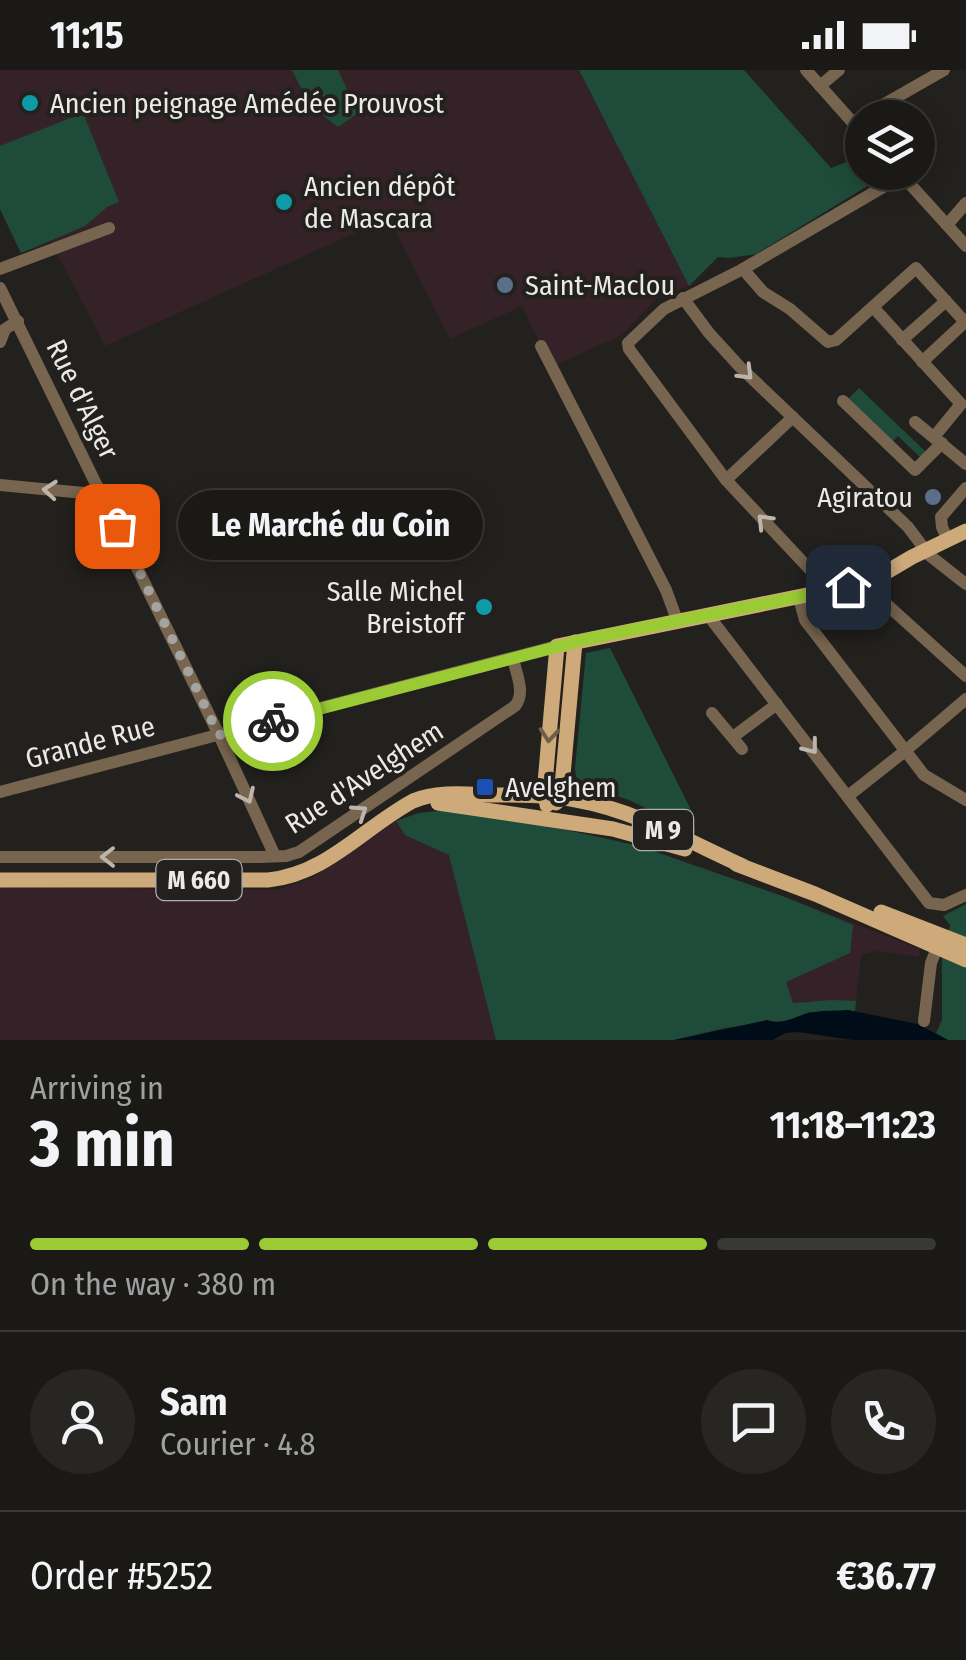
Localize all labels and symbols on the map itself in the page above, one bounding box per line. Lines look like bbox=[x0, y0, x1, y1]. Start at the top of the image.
place label: Ancien peignage Amédée Prouvost bbox=[50, 87, 445, 120]
marker: Ancien peignage Amédée Prouvost bbox=[19, 92, 41, 114]
place label: Ancien dépôt de Mascara bbox=[304, 170, 456, 235]
marker: Ancien dépôt de Mascara bbox=[273, 191, 295, 213]
place label: Saint-Maclou bbox=[525, 269, 675, 302]
marker: Saint-Maclou bbox=[494, 274, 516, 296]
street label: Rue d'Alger bbox=[40, 334, 126, 464]
one-way arrow bbox=[734, 361, 752, 379]
one-way arrow bbox=[42, 480, 58, 501]
place label: Agiratou bbox=[817, 481, 913, 514]
pin bbox=[75, 484, 160, 569]
marker: Agiratou bbox=[922, 486, 944, 508]
callout: Le Marché du Coin bbox=[177, 491, 482, 561]
one-way arrow bbox=[758, 514, 776, 532]
pin bbox=[806, 545, 891, 630]
place label: Salle Michel Breistoff bbox=[327, 575, 466, 640]
marker: Salle Michel Breistoff bbox=[473, 596, 495, 618]
courier bbox=[223, 671, 323, 771]
street label: Grande Rue bbox=[22, 709, 158, 776]
street label: Rue d'Avelghem bbox=[279, 714, 449, 841]
one-way arrow bbox=[538, 728, 560, 744]
one-way arrow bbox=[799, 736, 816, 754]
place label: Avelghem bbox=[505, 771, 617, 804]
marker: Avelghem bbox=[474, 776, 496, 798]
one-way arrow bbox=[235, 786, 255, 804]
one-way arrow bbox=[349, 806, 368, 824]
road number: M 9 bbox=[633, 810, 693, 850]
one-way arrow bbox=[99, 846, 114, 868]
road number: M 660 bbox=[156, 860, 242, 900]

